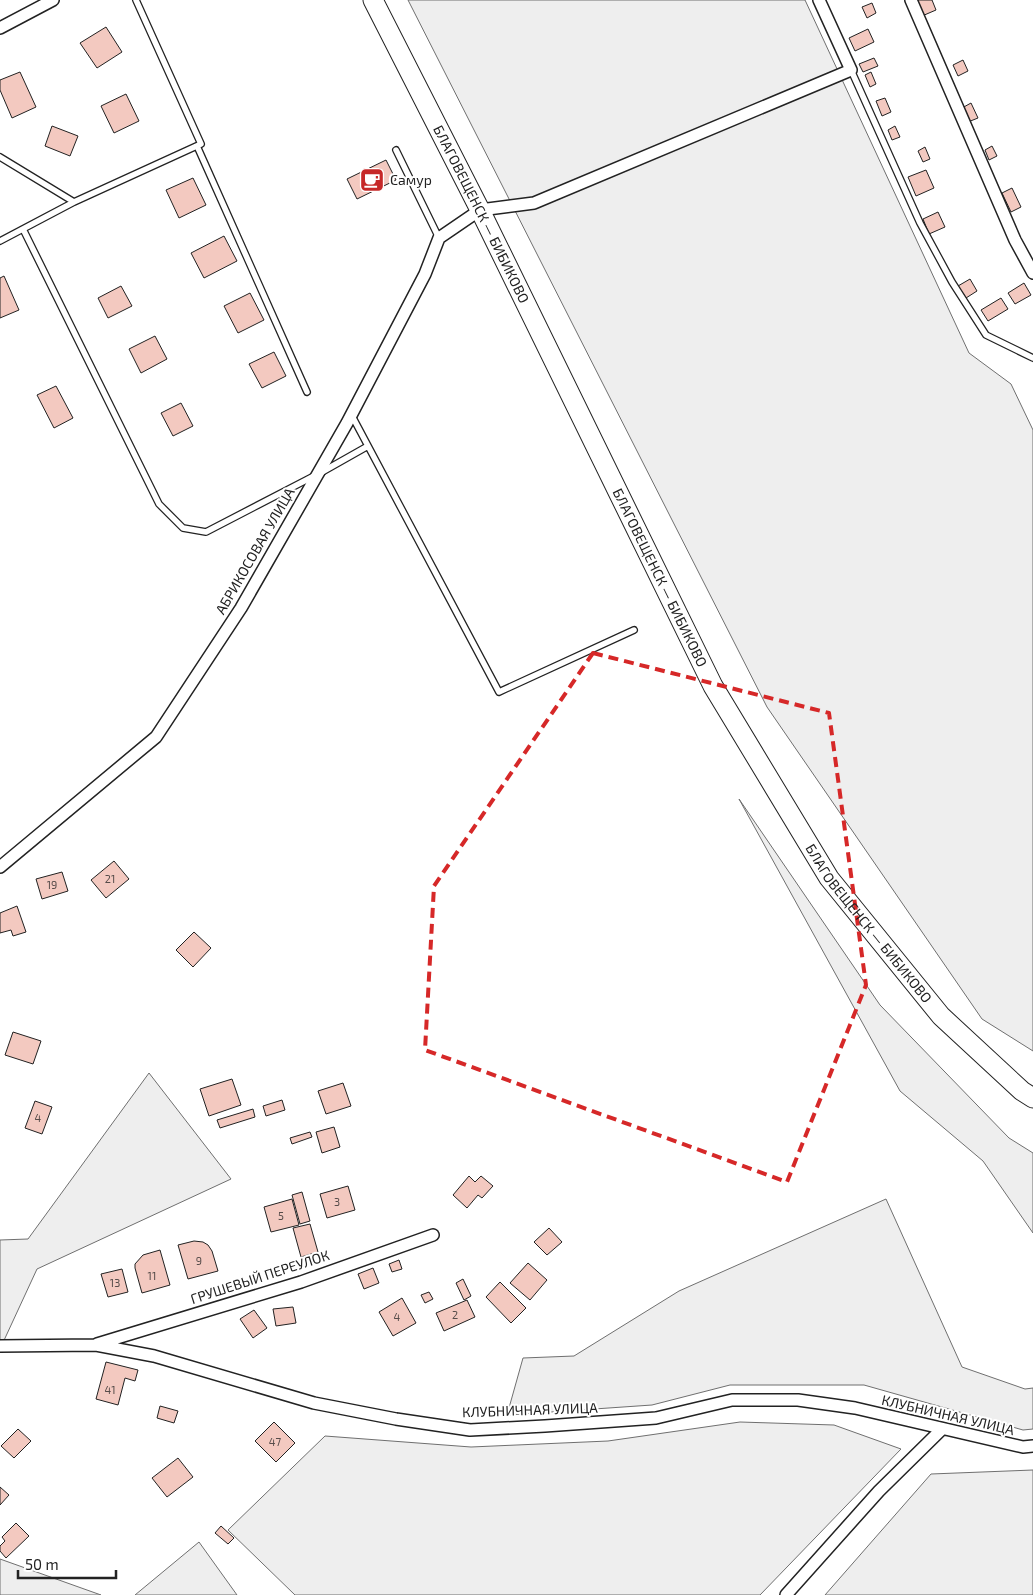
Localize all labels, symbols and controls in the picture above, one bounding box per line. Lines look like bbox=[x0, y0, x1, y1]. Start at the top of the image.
street label: БЛАГОВЕЩЕНСК — БИБИКОВО bbox=[430, 122, 533, 306]
cafe icon: Самур bbox=[359, 167, 385, 193]
place label: Самур bbox=[390, 171, 432, 188]
street label: АБРИКОСОВАЯ УЛИЦА bbox=[211, 484, 298, 617]
street label: БЛАГОВЕЩЕНСК — БИБИКОВО bbox=[610, 485, 711, 669]
street label: БЛАГОВЕЩЕНСК — БИБИКОВО bbox=[802, 841, 936, 1006]
house number: 21 bbox=[105, 872, 115, 885]
house number: 19 bbox=[47, 878, 57, 891]
house number: 4 bbox=[35, 1111, 42, 1124]
house number: 3 bbox=[334, 1195, 340, 1208]
house number: 5 bbox=[278, 1209, 284, 1222]
street label: ГРУШЕВЫЙ ПЕРЕУЛОК bbox=[188, 1246, 331, 1307]
house number: 9 bbox=[196, 1254, 202, 1267]
house number: 11 bbox=[148, 1269, 156, 1282]
house number: 13 bbox=[110, 1276, 120, 1289]
house number: 2 bbox=[452, 1308, 458, 1321]
house number: 4 bbox=[394, 1310, 401, 1323]
house number: 41 bbox=[104, 1383, 116, 1396]
street label: КЛУБНИЧНАЯ УЛИЦА bbox=[880, 1391, 1016, 1438]
street label: КЛУБНИЧНАЯ УЛИЦА bbox=[462, 1399, 598, 1420]
house number: 47 bbox=[269, 1435, 282, 1448]
scale bar bbox=[18, 1548, 115, 1580]
text: 50 m bbox=[25, 1555, 59, 1573]

